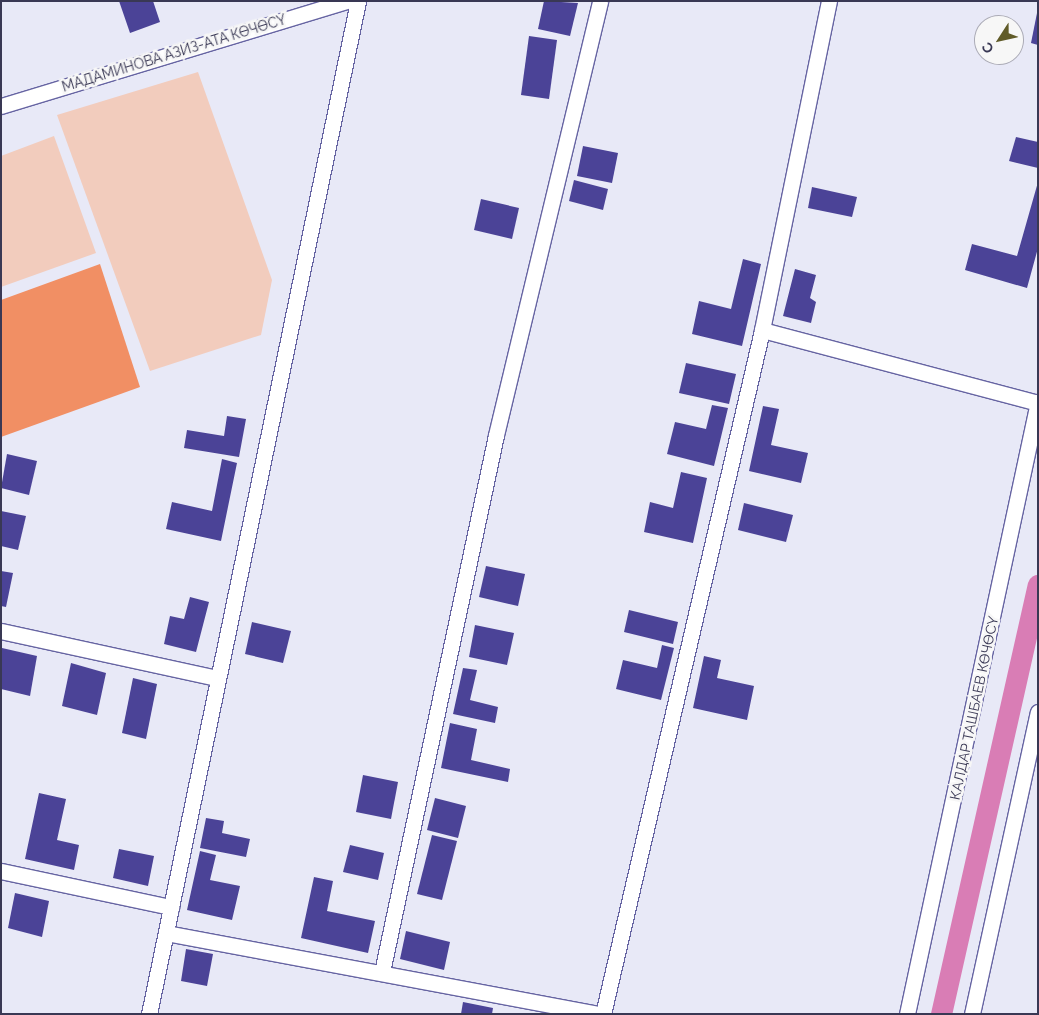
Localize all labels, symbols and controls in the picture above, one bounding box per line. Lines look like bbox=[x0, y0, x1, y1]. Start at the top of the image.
street label: МАДАМИНОВА АЗИЗ-АТА КӨЧӨСҮ bbox=[59, 11, 289, 95]
north arrow bbox=[974, 15, 1024, 65]
text: С bbox=[978, 40, 997, 57]
street label: КАЛДАР ТАШБАЕВ КӨЧӨСҮ bbox=[946, 614, 1002, 802]

